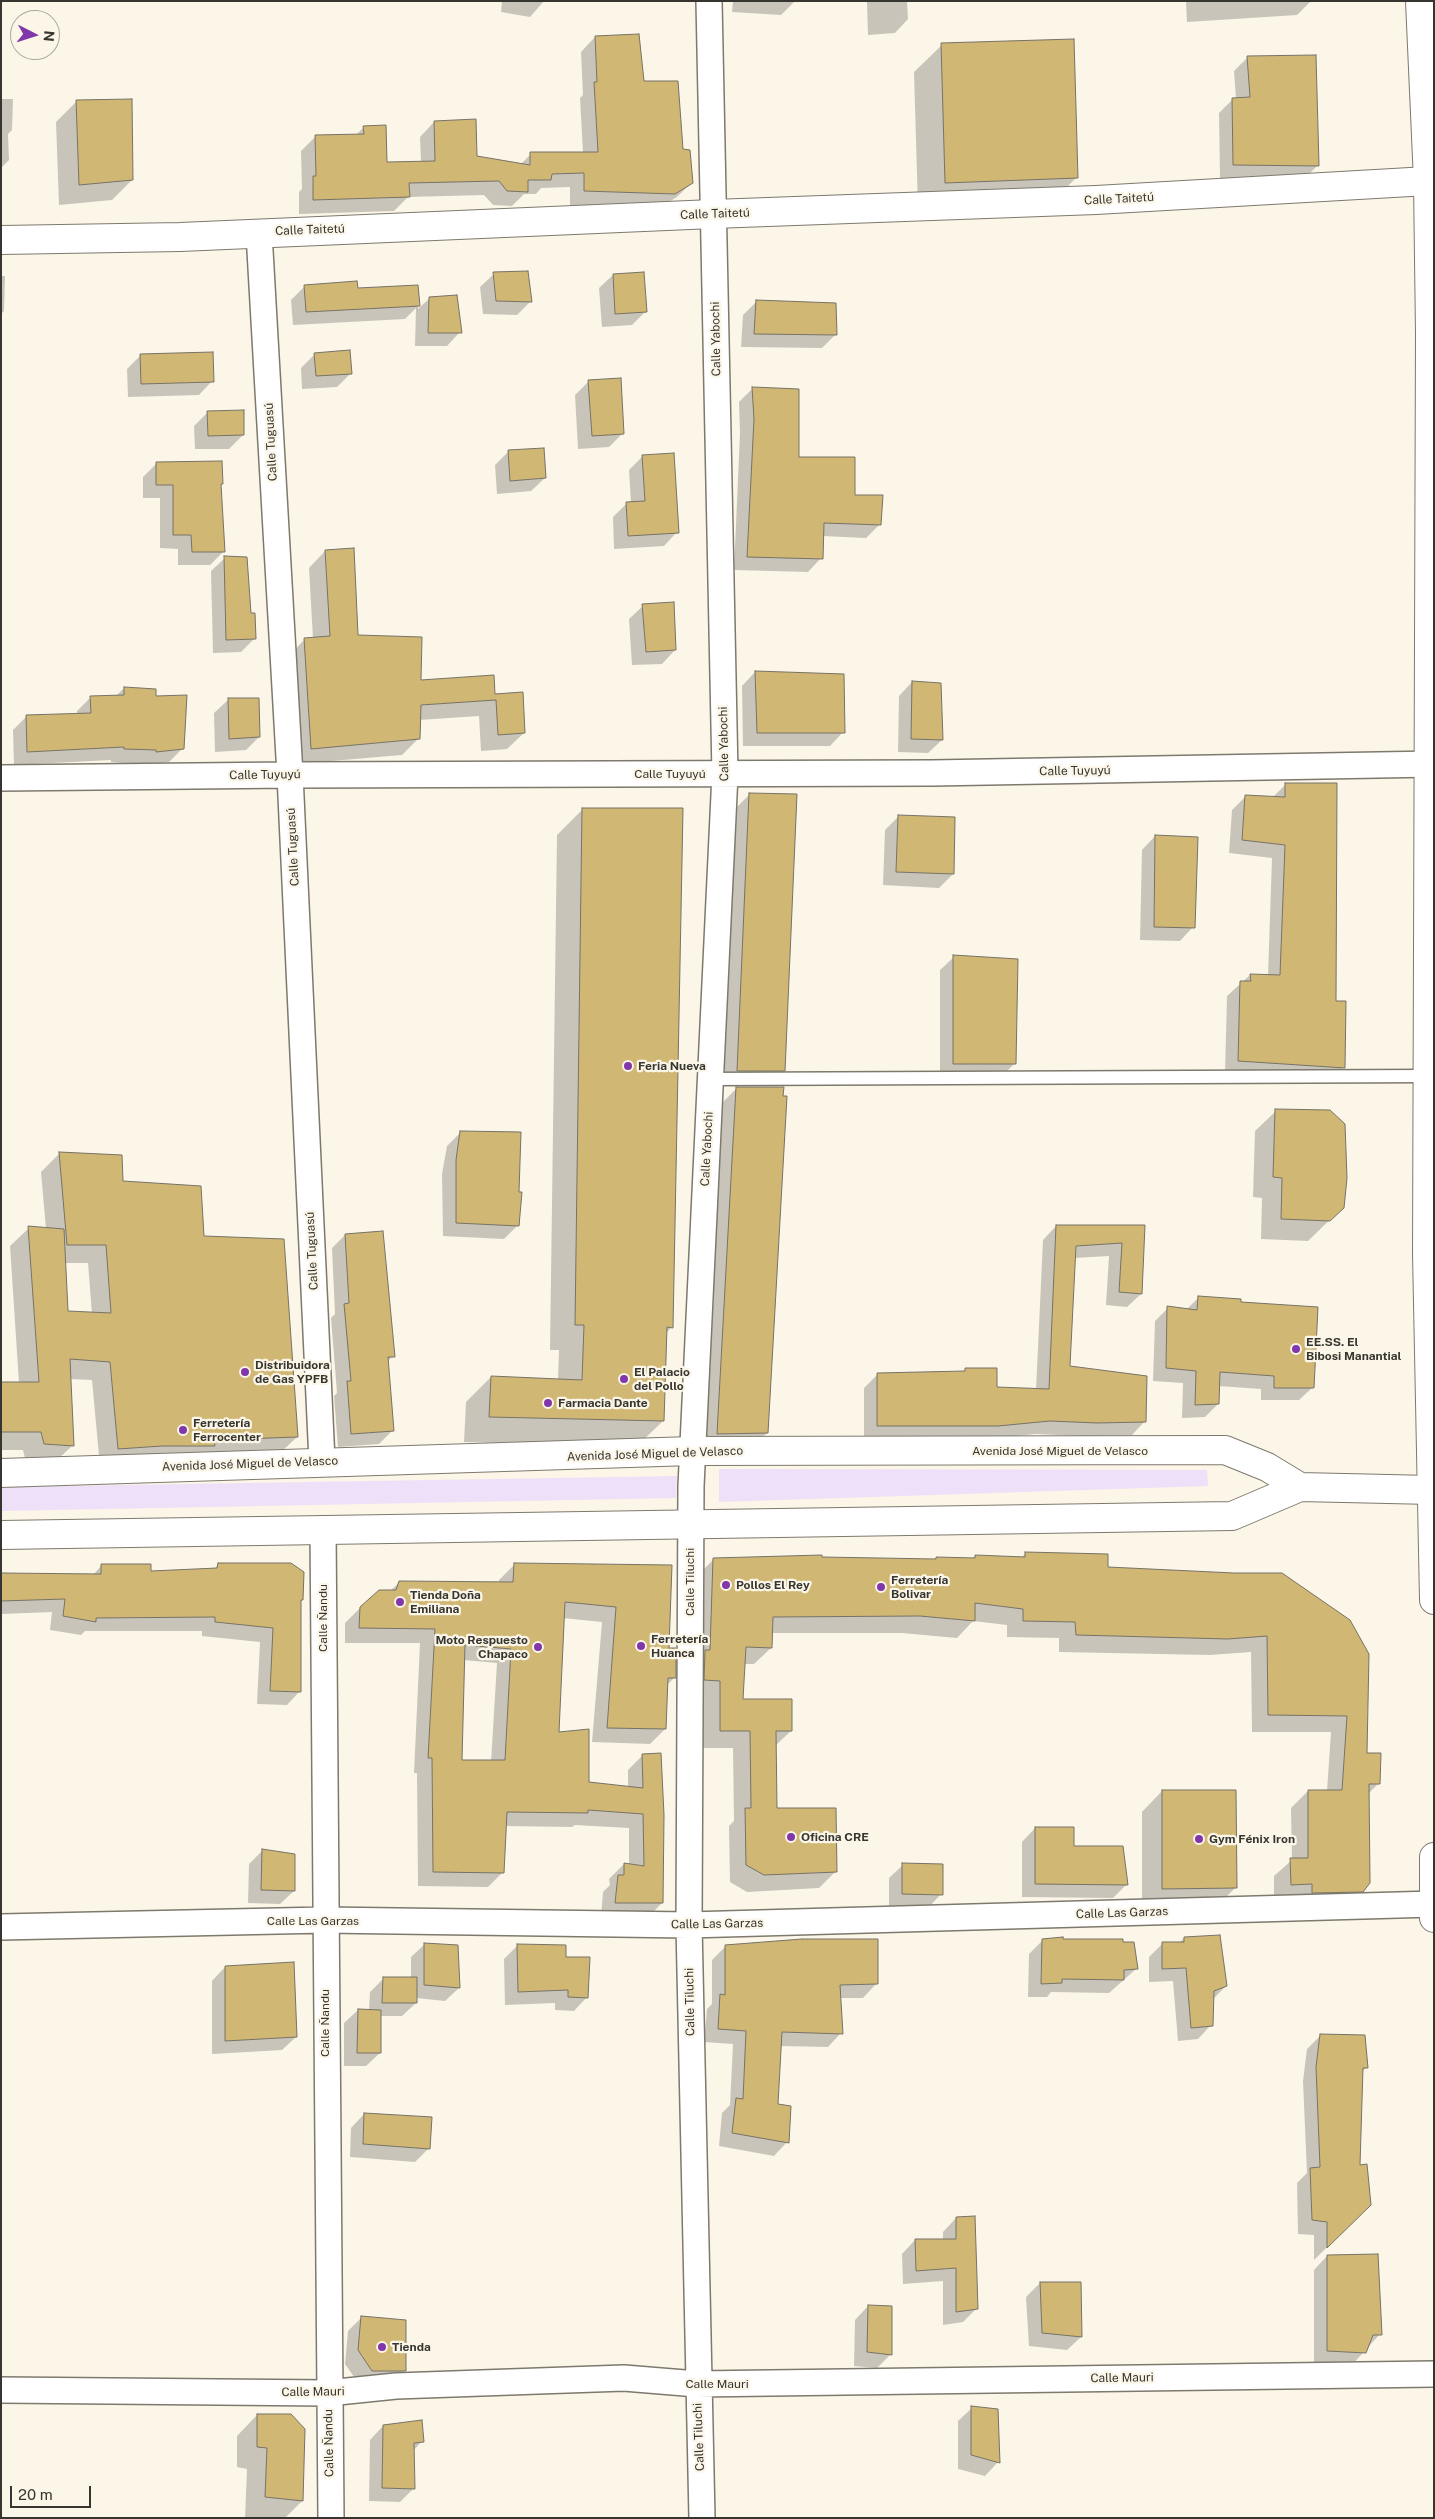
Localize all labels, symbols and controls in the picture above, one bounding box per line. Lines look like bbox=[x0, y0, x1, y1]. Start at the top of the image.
north arrow bbox=[10, 10, 60, 60]
text: N bbox=[41, 30, 57, 42]
street label: Calle Taitetú bbox=[1084, 190, 1154, 208]
street label: Calle Taitetú bbox=[680, 206, 750, 222]
street label: Calle Taitetú bbox=[275, 222, 345, 238]
street label: Calle Yabochi bbox=[708, 302, 724, 376]
street label: Calle Tuguasú bbox=[262, 402, 280, 482]
street label: Calle Yabochi bbox=[716, 707, 732, 781]
street label: Calle Tuyuyú bbox=[1039, 763, 1111, 779]
street label: Calle Tuyuyú bbox=[229, 767, 301, 783]
street label: Calle Tuyuyú bbox=[634, 767, 706, 781]
street label: Calle Tuguasú bbox=[284, 807, 302, 887]
place label: Feria Nueva bbox=[638, 1059, 706, 1073]
marker: Feria Nueva bbox=[622, 1060, 634, 1072]
street label: Calle Yabochi bbox=[698, 1111, 716, 1187]
street label: Calle Tuguasú bbox=[303, 1211, 321, 1291]
place label: EE.SS. El Bibosi Manantial bbox=[1306, 1335, 1401, 1363]
marker: EE.SS. El Bibosi Manantial bbox=[1290, 1343, 1302, 1355]
place label: Distribuidora de Gas YPFB bbox=[255, 1358, 330, 1386]
place label: El Palacio del Pollo bbox=[634, 1365, 690, 1393]
marker: Distribuidora de Gas YPFB bbox=[239, 1366, 251, 1378]
marker: El Palacio del Pollo bbox=[618, 1373, 630, 1385]
place label: Farmacia Dante bbox=[558, 1396, 648, 1410]
marker: Farmacia Dante bbox=[542, 1397, 554, 1409]
place label: Ferretería Ferrocenter bbox=[193, 1416, 261, 1444]
marker: Ferretería Ferrocenter bbox=[177, 1424, 189, 1436]
street label: Avenida José Miguel de Velasco bbox=[567, 1444, 743, 1464]
street label: Avenida José Miguel de Velasco bbox=[972, 1444, 1148, 1458]
street label: Avenida José Miguel de Velasco bbox=[162, 1454, 338, 1474]
street label: Calle Tiluchi bbox=[683, 1548, 697, 1616]
place label: Ferretería Bolivar bbox=[891, 1573, 948, 1601]
place label: Pollos El Rey bbox=[736, 1578, 810, 1592]
marker: Pollos El Rey bbox=[720, 1579, 732, 1591]
marker: Ferretería Bolivar bbox=[875, 1581, 887, 1593]
street label: Calle Ñandu bbox=[316, 1584, 330, 1652]
place label: Tienda Doña Emiliana bbox=[410, 1588, 481, 1616]
marker: Tienda Doña Emiliana bbox=[394, 1596, 406, 1608]
place label: Ferretería Huanca bbox=[651, 1632, 708, 1660]
place label: Moto Respuesto Chapaco bbox=[435, 1633, 528, 1661]
marker: Ferretería Huanca bbox=[635, 1640, 647, 1652]
marker: Moto Respuesto Chapaco bbox=[532, 1641, 544, 1653]
place label: Oficina CRE bbox=[801, 1830, 869, 1844]
marker: Oficina CRE bbox=[785, 1831, 797, 1843]
place label: Gym Fénix Iron bbox=[1209, 1832, 1295, 1846]
marker: Gym Fénix Iron bbox=[1193, 1833, 1205, 1845]
street label: Calle Las Garzas bbox=[1076, 1904, 1168, 1922]
street label: Calle Las Garzas bbox=[267, 1914, 359, 1928]
street label: Calle Las Garzas bbox=[671, 1916, 763, 1932]
street label: Calle Tiluchi bbox=[682, 1968, 698, 2036]
street label: Calle Ñandu bbox=[318, 1989, 332, 2057]
place label: Tienda bbox=[392, 2340, 431, 2354]
marker: Tienda bbox=[376, 2341, 388, 2353]
street label: Calle Mauri bbox=[1090, 2370, 1154, 2386]
street label: Calle Mauri bbox=[685, 2377, 749, 2391]
street label: Calle Mauri bbox=[281, 2384, 345, 2400]
street label: Calle Tiluchi bbox=[691, 2403, 707, 2471]
street label: Calle Ñandu bbox=[321, 2409, 337, 2477]
scale bar bbox=[12, 2476, 94, 2508]
text: 20 m bbox=[18, 2486, 53, 2503]

